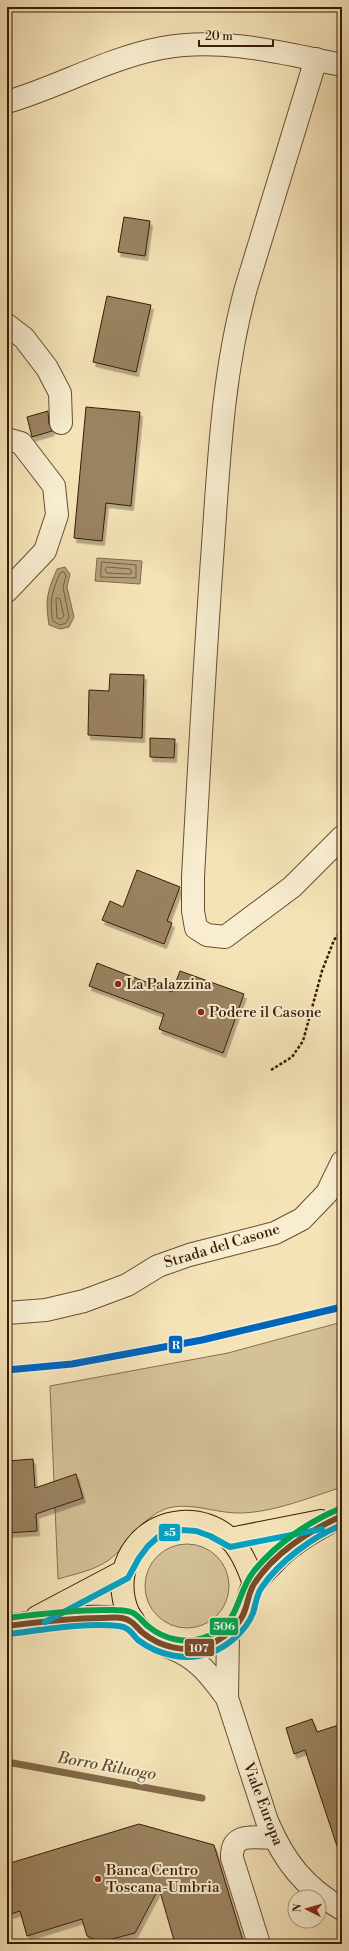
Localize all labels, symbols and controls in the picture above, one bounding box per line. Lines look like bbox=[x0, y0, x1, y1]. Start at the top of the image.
scale bar bbox=[199, 22, 273, 48]
text: 20 m bbox=[205, 29, 233, 44]
place label: La Palazzina bbox=[126, 975, 212, 994]
marker: La Palazzina bbox=[113, 979, 123, 989]
place label: Podere il Casone bbox=[209, 1003, 322, 1022]
marker: Podere il Casone bbox=[196, 1007, 206, 1017]
street label: Strada del Casone bbox=[162, 1219, 282, 1273]
line badge: R bbox=[168, 1335, 183, 1354]
text: R bbox=[172, 1339, 181, 1353]
line badge: s5 bbox=[158, 1523, 181, 1542]
text: s5 bbox=[164, 1526, 176, 1540]
line badge: 506 bbox=[209, 1617, 239, 1636]
text: 506 bbox=[213, 1620, 235, 1634]
line badge: 107 bbox=[184, 1638, 215, 1657]
text: 107 bbox=[189, 1642, 209, 1656]
water label: Borro Riluogo bbox=[55, 1747, 158, 1784]
street label: Viale Europa bbox=[238, 1759, 288, 1849]
place label: Banca Centro Toscana-Umbria bbox=[105, 1861, 220, 1897]
marker: Banca Centro Toscana-Umbria bbox=[93, 1874, 103, 1884]
north arrow bbox=[287, 1889, 327, 1929]
text: N bbox=[291, 1903, 305, 1913]

